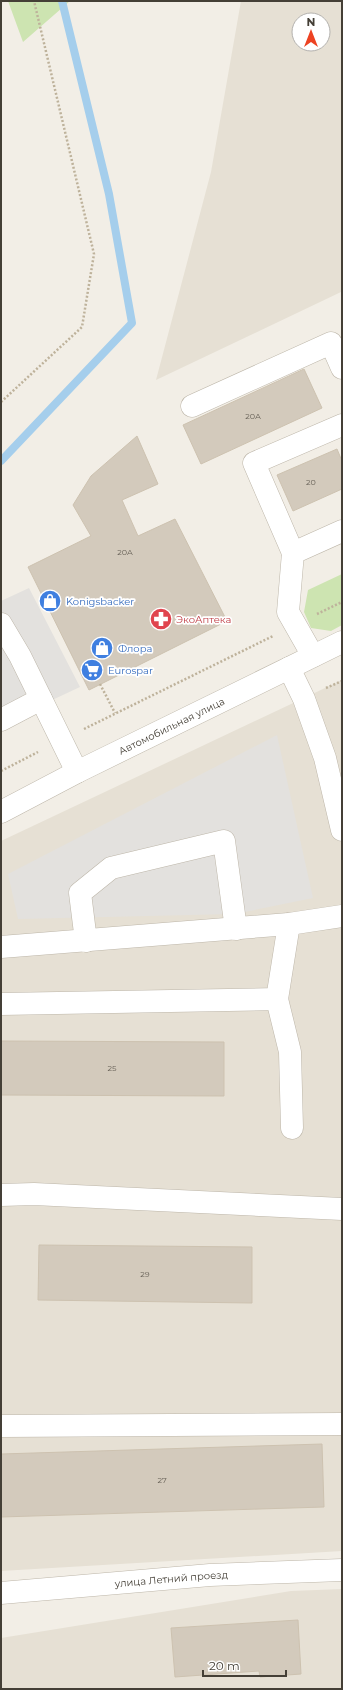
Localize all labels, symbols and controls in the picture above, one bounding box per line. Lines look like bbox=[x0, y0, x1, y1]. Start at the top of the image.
north arrow bbox=[291, 12, 331, 52]
text: N bbox=[307, 15, 315, 29]
house number: 20А bbox=[245, 411, 261, 421]
house number: 20 bbox=[306, 477, 316, 487]
house number: 20A bbox=[117, 547, 133, 557]
shop icon: Konigsbacker bbox=[37, 588, 63, 614]
place label: Konigsbacker bbox=[66, 595, 134, 608]
pharmacy icon: ЭкоАптека bbox=[148, 606, 174, 632]
place label: ЭкоАптека bbox=[176, 613, 231, 626]
shop icon: Флора bbox=[89, 635, 115, 661]
place label: Флора bbox=[118, 642, 152, 655]
supermarket icon: Eurospar bbox=[79, 657, 105, 683]
place label: Eurospar bbox=[108, 664, 153, 677]
street label: Автомобильная улица bbox=[116, 695, 227, 758]
house number: 25 bbox=[107, 1063, 117, 1073]
house number: 29 bbox=[140, 1269, 150, 1279]
house number: 27 bbox=[157, 1475, 167, 1485]
street label: улица Летний проезд bbox=[113, 1568, 229, 1590]
scale bar bbox=[203, 1652, 286, 1678]
text: 20 m bbox=[209, 1658, 240, 1673]

